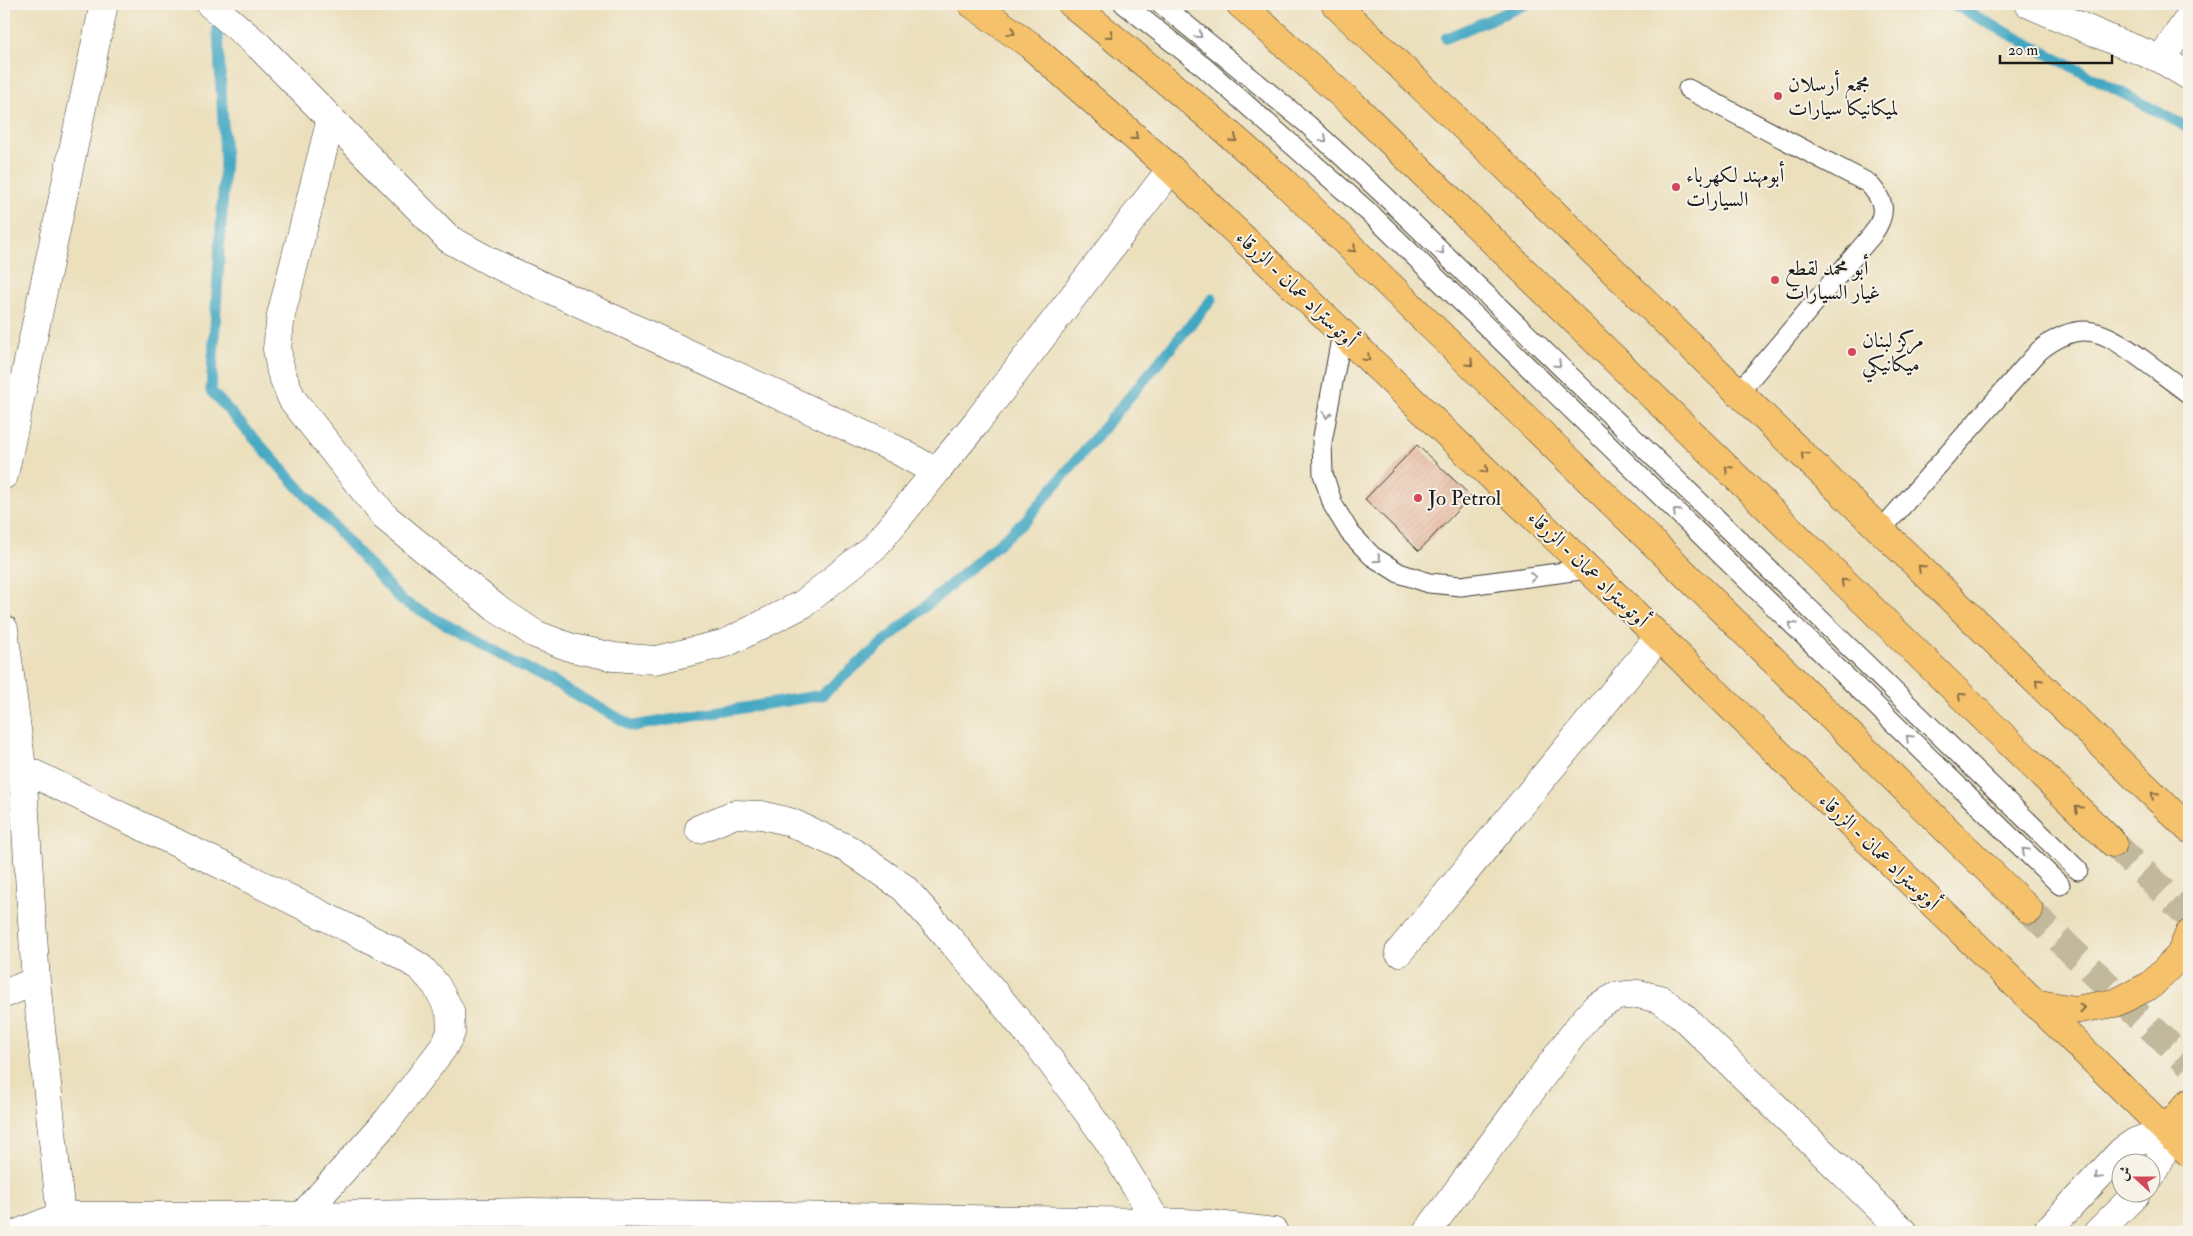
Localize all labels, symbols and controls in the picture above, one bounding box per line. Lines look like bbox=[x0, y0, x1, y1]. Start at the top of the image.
one-way arrow bbox=[1006, 26, 1016, 35]
one-way arrow bbox=[1104, 29, 1113, 38]
one-way arrow bbox=[1193, 29, 1202, 37]
scale bar bbox=[2000, 32, 2113, 64]
text: 20 m bbox=[2008, 41, 2038, 60]
place label: مجمع أرسلان لميكانيكا سيارات bbox=[1788, 69, 1899, 122]
marker: مجمع أرسلان لميكانيكا سيارات bbox=[1772, 90, 1784, 102]
one-way arrow bbox=[1130, 132, 1139, 141]
one-way arrow bbox=[1229, 133, 1238, 142]
one-way arrow bbox=[1318, 133, 1327, 142]
place label: أبومهند لكهرباء السيارات bbox=[1686, 160, 1785, 213]
marker: أبومهند لكهرباء السيارات bbox=[1670, 181, 1682, 193]
street label: أوتوستراد عمان - الزرقاء bbox=[1230, 223, 1364, 354]
one-way arrow bbox=[1348, 243, 1357, 252]
one-way arrow bbox=[1436, 245, 1445, 254]
place label: أبو محمد لقطع غيار السيارات bbox=[1785, 253, 1880, 306]
marker: أبو محمد لقطع غيار السيارات bbox=[1769, 274, 1781, 286]
place label: مركز لبنان ميكانيكي bbox=[1862, 327, 1924, 383]
marker: مركز لبنان ميكانيكي bbox=[1846, 346, 1858, 358]
one-way arrow bbox=[1362, 352, 1371, 361]
one-way arrow bbox=[1464, 357, 1473, 366]
one-way arrow bbox=[1552, 358, 1561, 367]
one-way arrow bbox=[1322, 411, 1332, 420]
one-way arrow bbox=[1801, 452, 1810, 461]
one-way arrow bbox=[1479, 464, 1488, 473]
one-way arrow bbox=[1725, 466, 1734, 475]
place label: Jo Petrol bbox=[1427, 485, 1502, 512]
marker: Jo Petrol bbox=[1412, 492, 1424, 504]
street label: أوتوستراد عمان - الزرقاء bbox=[1522, 503, 1656, 634]
one-way arrow bbox=[1672, 509, 1681, 518]
one-way arrow bbox=[1372, 553, 1381, 562]
one-way arrow bbox=[1918, 565, 1927, 574]
one-way arrow bbox=[1529, 572, 1538, 582]
one-way arrow bbox=[1841, 579, 1850, 588]
one-way arrow bbox=[1789, 622, 1798, 631]
one-way arrow bbox=[2034, 678, 2043, 687]
one-way arrow bbox=[1958, 692, 1967, 701]
one-way arrow bbox=[1905, 735, 1914, 744]
street label: أوتوستراد عمان - الزرقاء bbox=[1813, 786, 1947, 917]
one-way arrow bbox=[2151, 792, 2160, 801]
one-way arrow bbox=[2074, 806, 2083, 815]
one-way arrow bbox=[2022, 848, 2031, 857]
one-way arrow bbox=[2078, 1004, 2086, 1014]
north arrow bbox=[2110, 1154, 2160, 1204]
text: ش bbox=[2114, 1164, 2135, 1183]
one-way arrow bbox=[2095, 1170, 2104, 1179]

